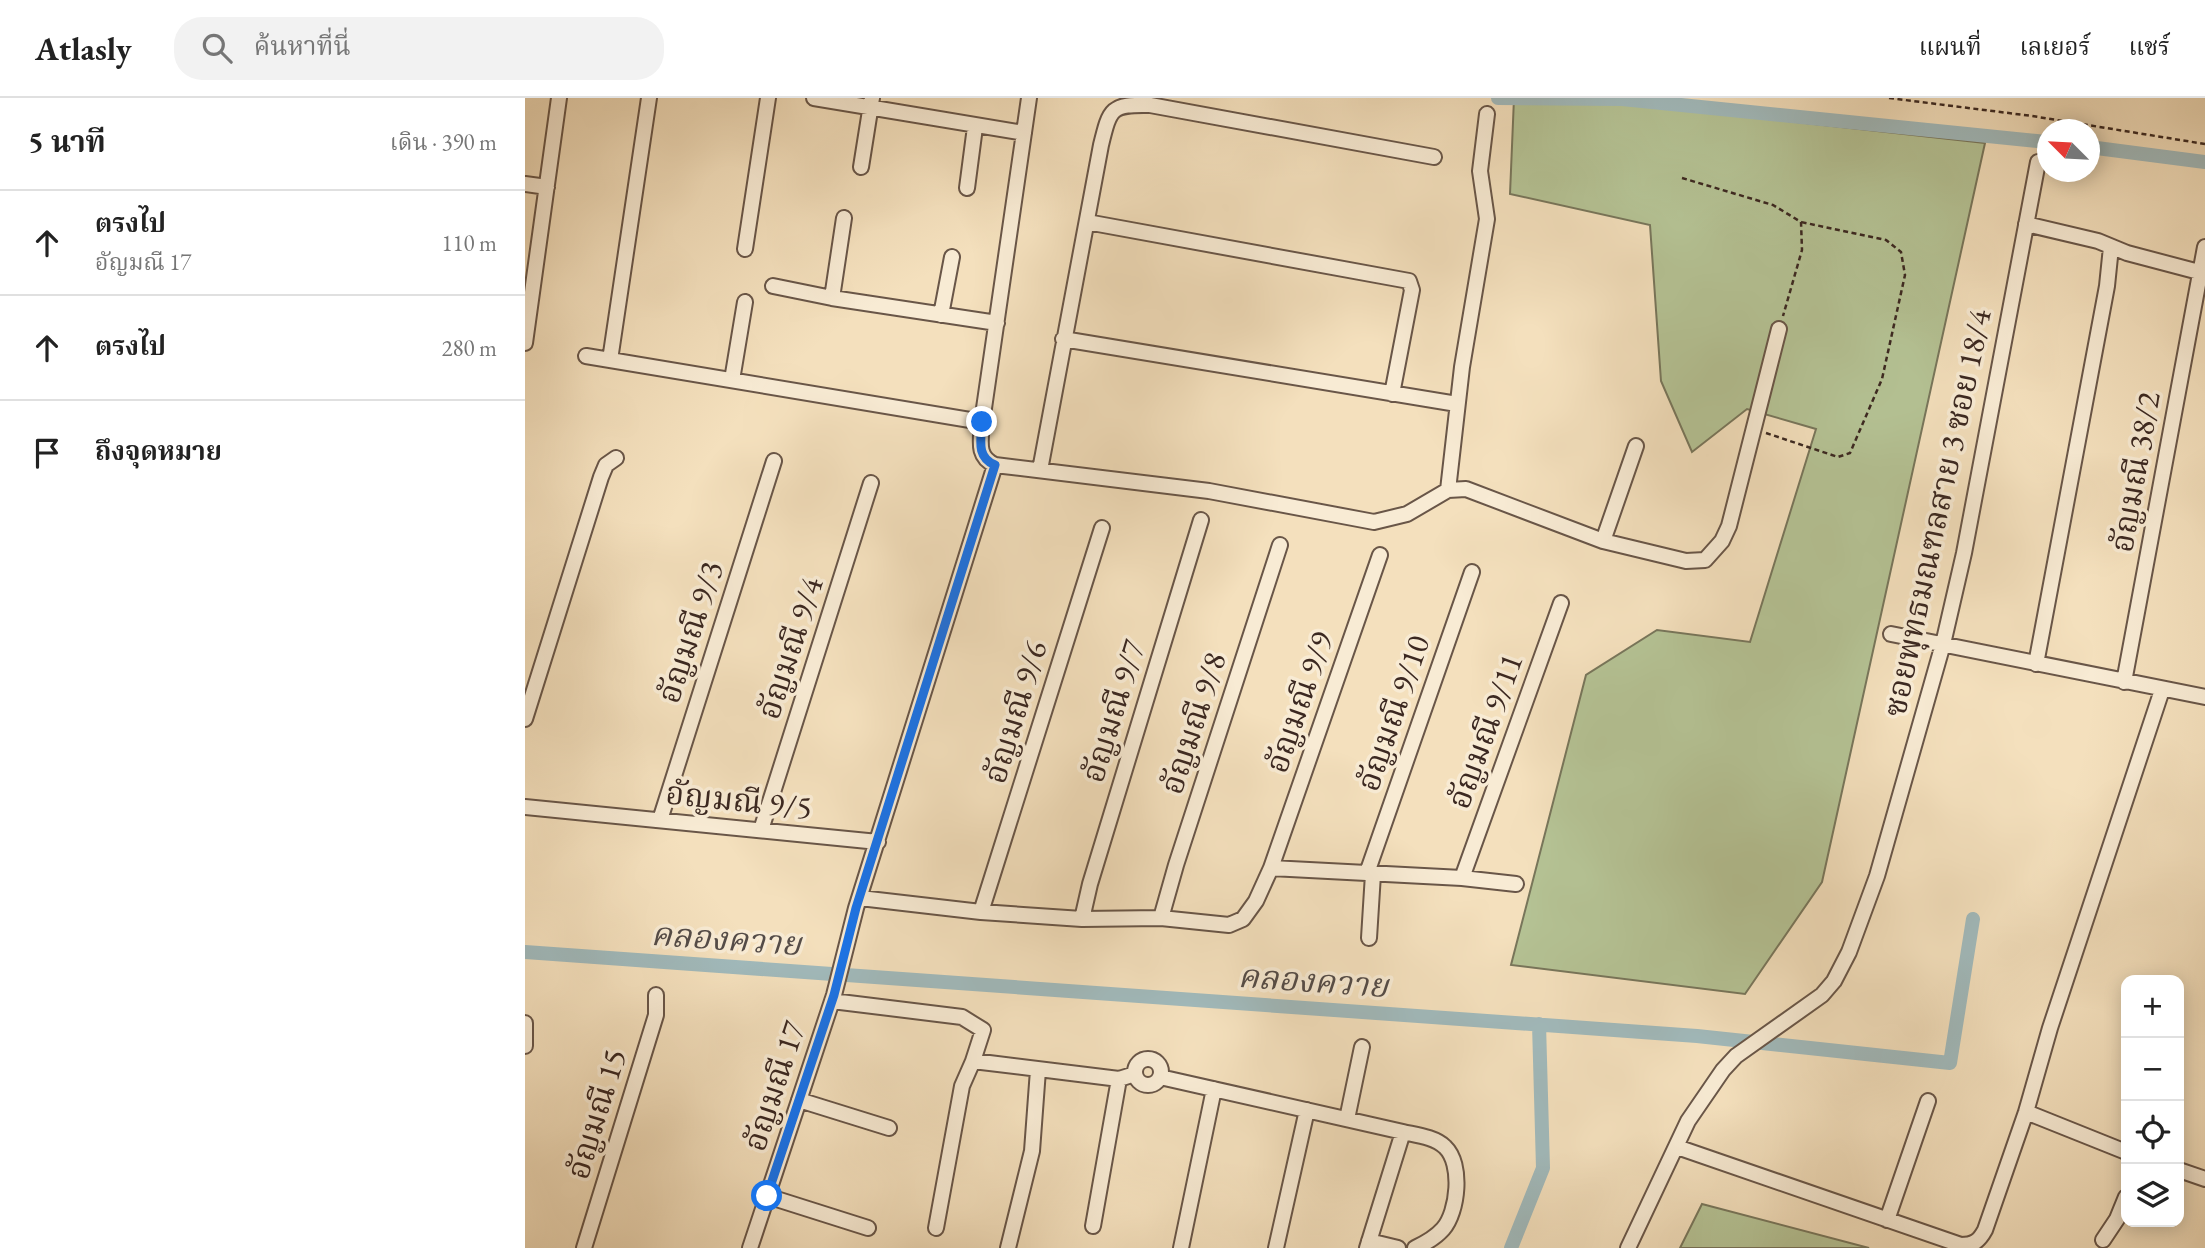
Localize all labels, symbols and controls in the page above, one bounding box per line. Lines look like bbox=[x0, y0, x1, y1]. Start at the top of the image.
search box bbox=[174, 17, 664, 80]
text: Atlasly bbox=[35, 27, 132, 70]
icon: search bbox=[198, 29, 236, 67]
text: ค้นหาที่นี่ bbox=[254, 29, 351, 63]
text: แผนที่ bbox=[1919, 31, 1982, 62]
text: เลเยอร์ bbox=[2020, 31, 2091, 62]
text: แชร์ bbox=[2129, 31, 2170, 62]
north arrow bbox=[2037, 119, 2100, 182]
text: 5 นาที bbox=[28, 122, 106, 161]
text: เดิน · 390 m bbox=[390, 127, 497, 157]
text: ตรงไป bbox=[95, 206, 166, 240]
icon: ahead bbox=[28, 224, 66, 262]
text: 110 m bbox=[441, 228, 497, 258]
text: อัญมณี 17 bbox=[95, 247, 191, 277]
street label: ซอยพุทธมณฑลสาย 3 ซอย 18/4 bbox=[1873, 305, 2001, 721]
icon: ahead bbox=[28, 329, 66, 367]
text: ตรงไป bbox=[95, 329, 166, 363]
text: 280 m bbox=[441, 333, 497, 363]
street label: อัญมณี 38/2 bbox=[2100, 388, 2170, 556]
route end bbox=[966, 406, 997, 437]
icon: arrive bbox=[28, 434, 66, 472]
text: ถึงจุดหมาย bbox=[95, 434, 222, 468]
street label: อัญมณี 9/3 bbox=[647, 556, 733, 708]
street label: อัญมณี 9/4 bbox=[747, 571, 833, 724]
street label: อัญมณี 9/9 bbox=[1255, 626, 1343, 778]
street label: อัญมณี 9/10 bbox=[1347, 629, 1439, 797]
street label: อัญมณี 9/7 bbox=[1071, 634, 1155, 787]
street label: อัญมณี 9/6 bbox=[973, 636, 1057, 788]
street label: อัญมณี 9/8 bbox=[1150, 647, 1236, 799]
street label: อัญมณี 9/11 bbox=[1438, 648, 1532, 814]
street label: อัญมณี 9/5 bbox=[664, 771, 814, 829]
water label: คลองควาย bbox=[650, 912, 805, 965]
water label: คลองควาย bbox=[1237, 954, 1392, 1007]
map controls bbox=[2121, 975, 2184, 1227]
button: + bbox=[2121, 975, 2184, 1038]
street label: อัญมณี 17 bbox=[733, 1015, 815, 1156]
button: − bbox=[2121, 1038, 2184, 1101]
street label: อัญมณี 15 bbox=[556, 1044, 636, 1184]
button: locate bbox=[2121, 1101, 2184, 1164]
button: layers bbox=[2121, 1164, 2184, 1227]
route start bbox=[751, 1180, 782, 1211]

